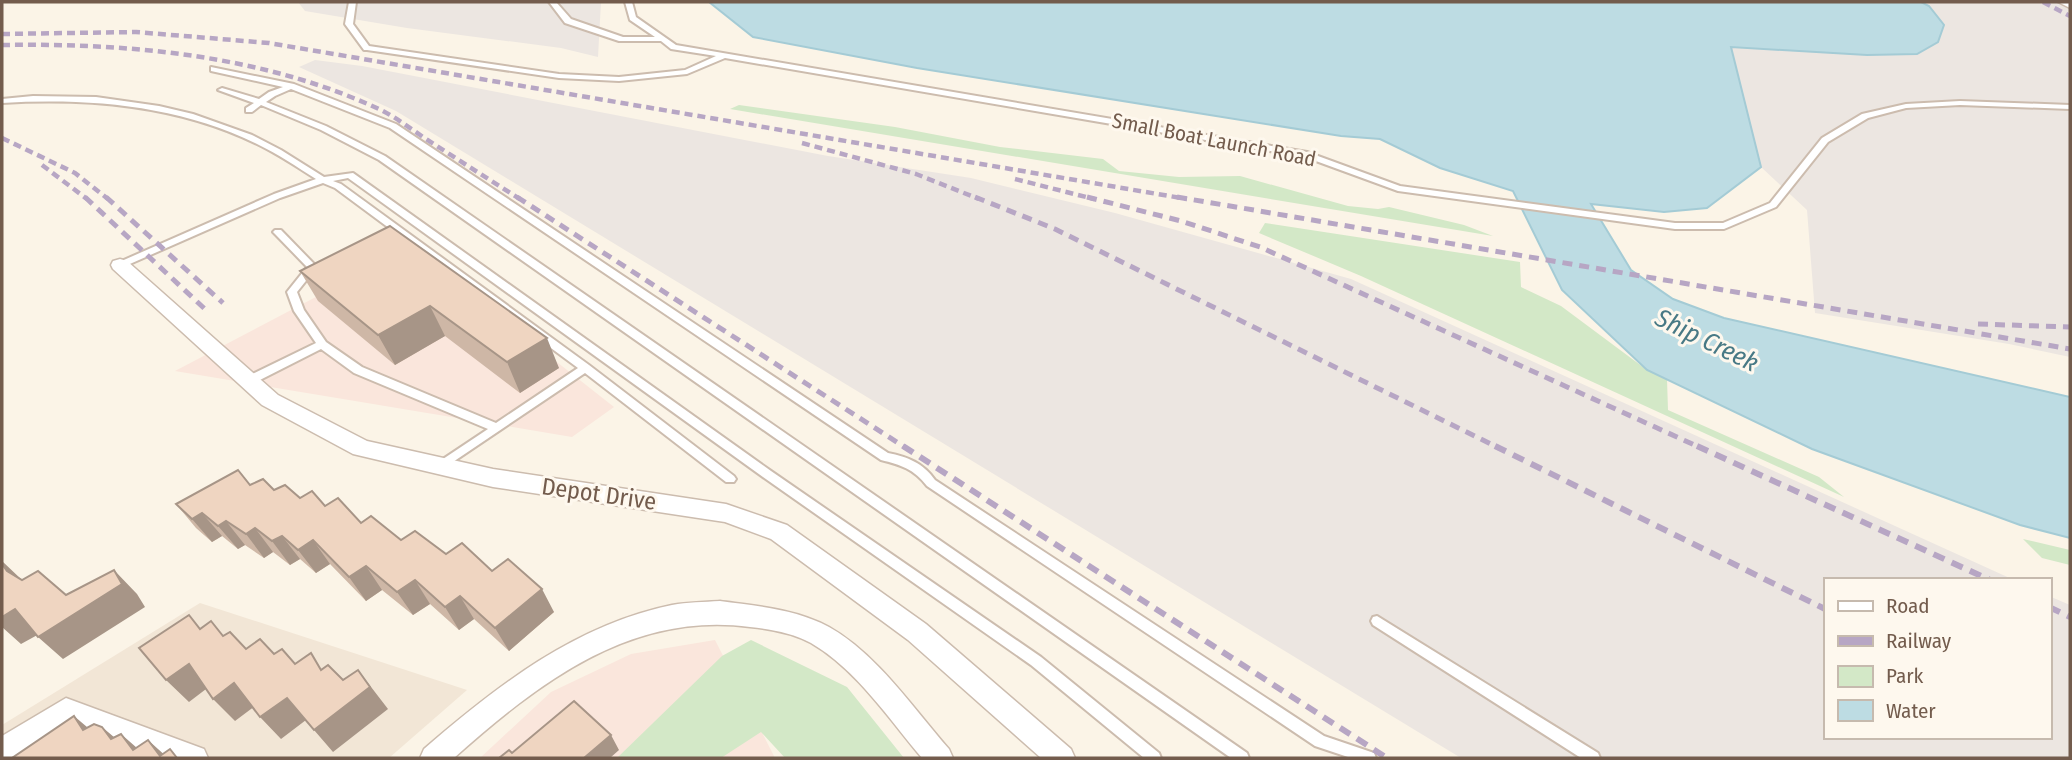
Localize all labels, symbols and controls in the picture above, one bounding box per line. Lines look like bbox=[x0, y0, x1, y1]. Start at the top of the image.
street label: Small Boat Launch Road bbox=[1110, 107, 1318, 173]
water label: Ship Creek bbox=[1649, 302, 1764, 379]
street label: Depot Drive bbox=[540, 472, 658, 516]
legend bbox=[1824, 578, 2051, 739]
text: Road bbox=[1886, 593, 1930, 619]
text: Railway bbox=[1886, 628, 1952, 654]
text: Park bbox=[1886, 663, 1924, 689]
text: Water bbox=[1886, 698, 1936, 724]

